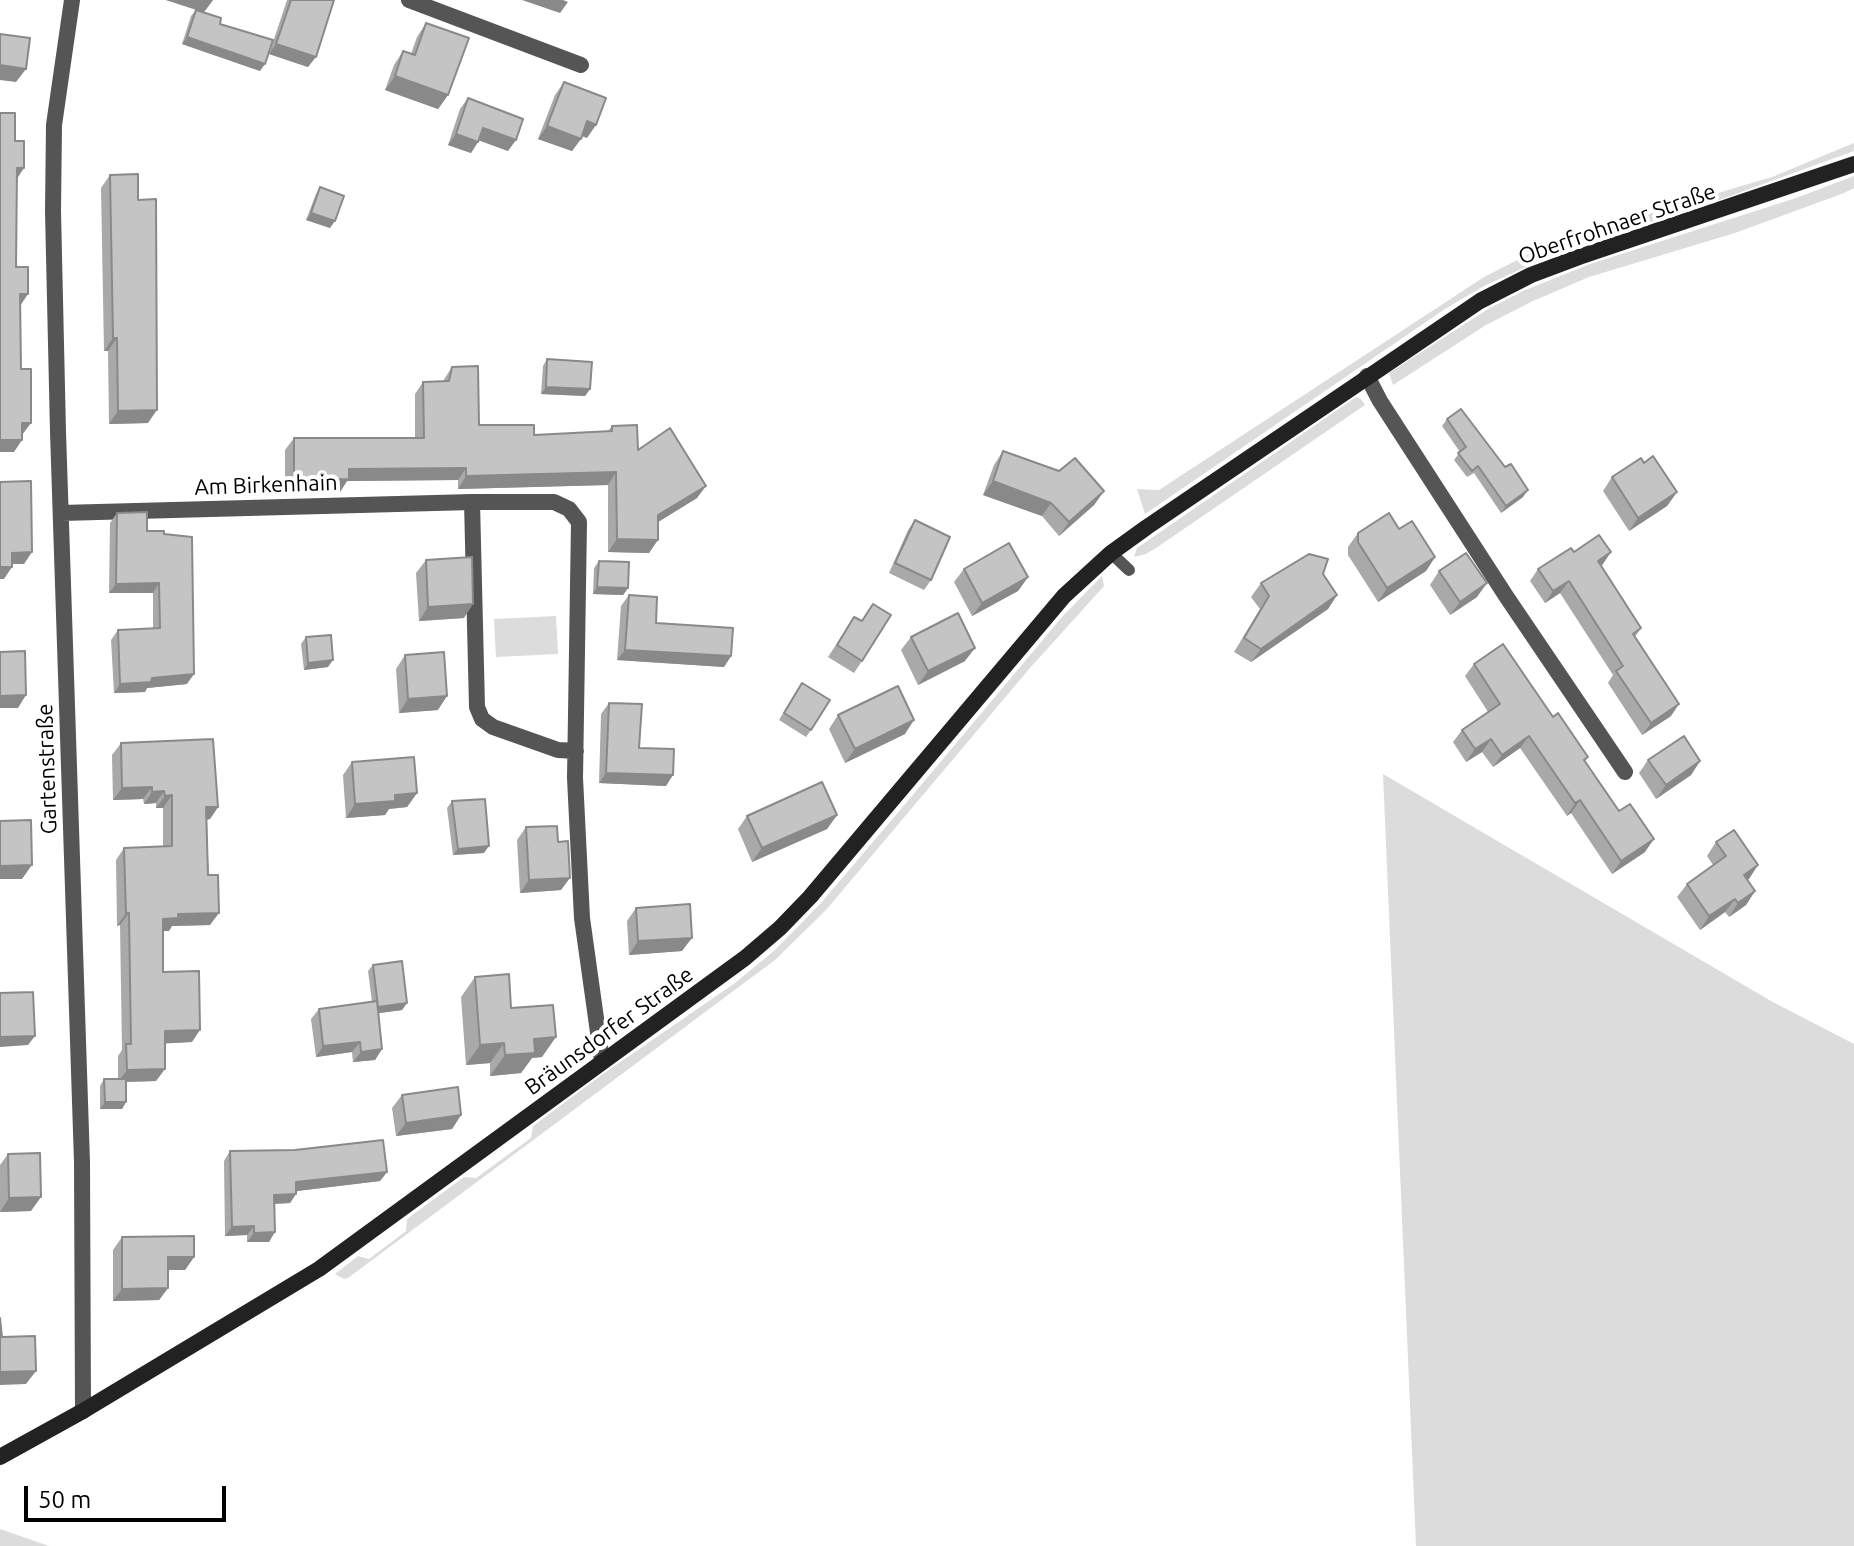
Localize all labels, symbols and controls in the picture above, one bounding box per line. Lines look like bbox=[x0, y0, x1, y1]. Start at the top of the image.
street label: Oberfrohnaer Straße bbox=[1515, 178, 1719, 270]
street label: Am Birkenhain bbox=[194, 469, 338, 501]
street label: Gartenstraße bbox=[32, 703, 62, 835]
street label: Bräunsdorfer Straße bbox=[520, 961, 698, 1101]
scale bar bbox=[28, 1470, 230, 1520]
text: 50 m bbox=[38, 1486, 91, 1513]

